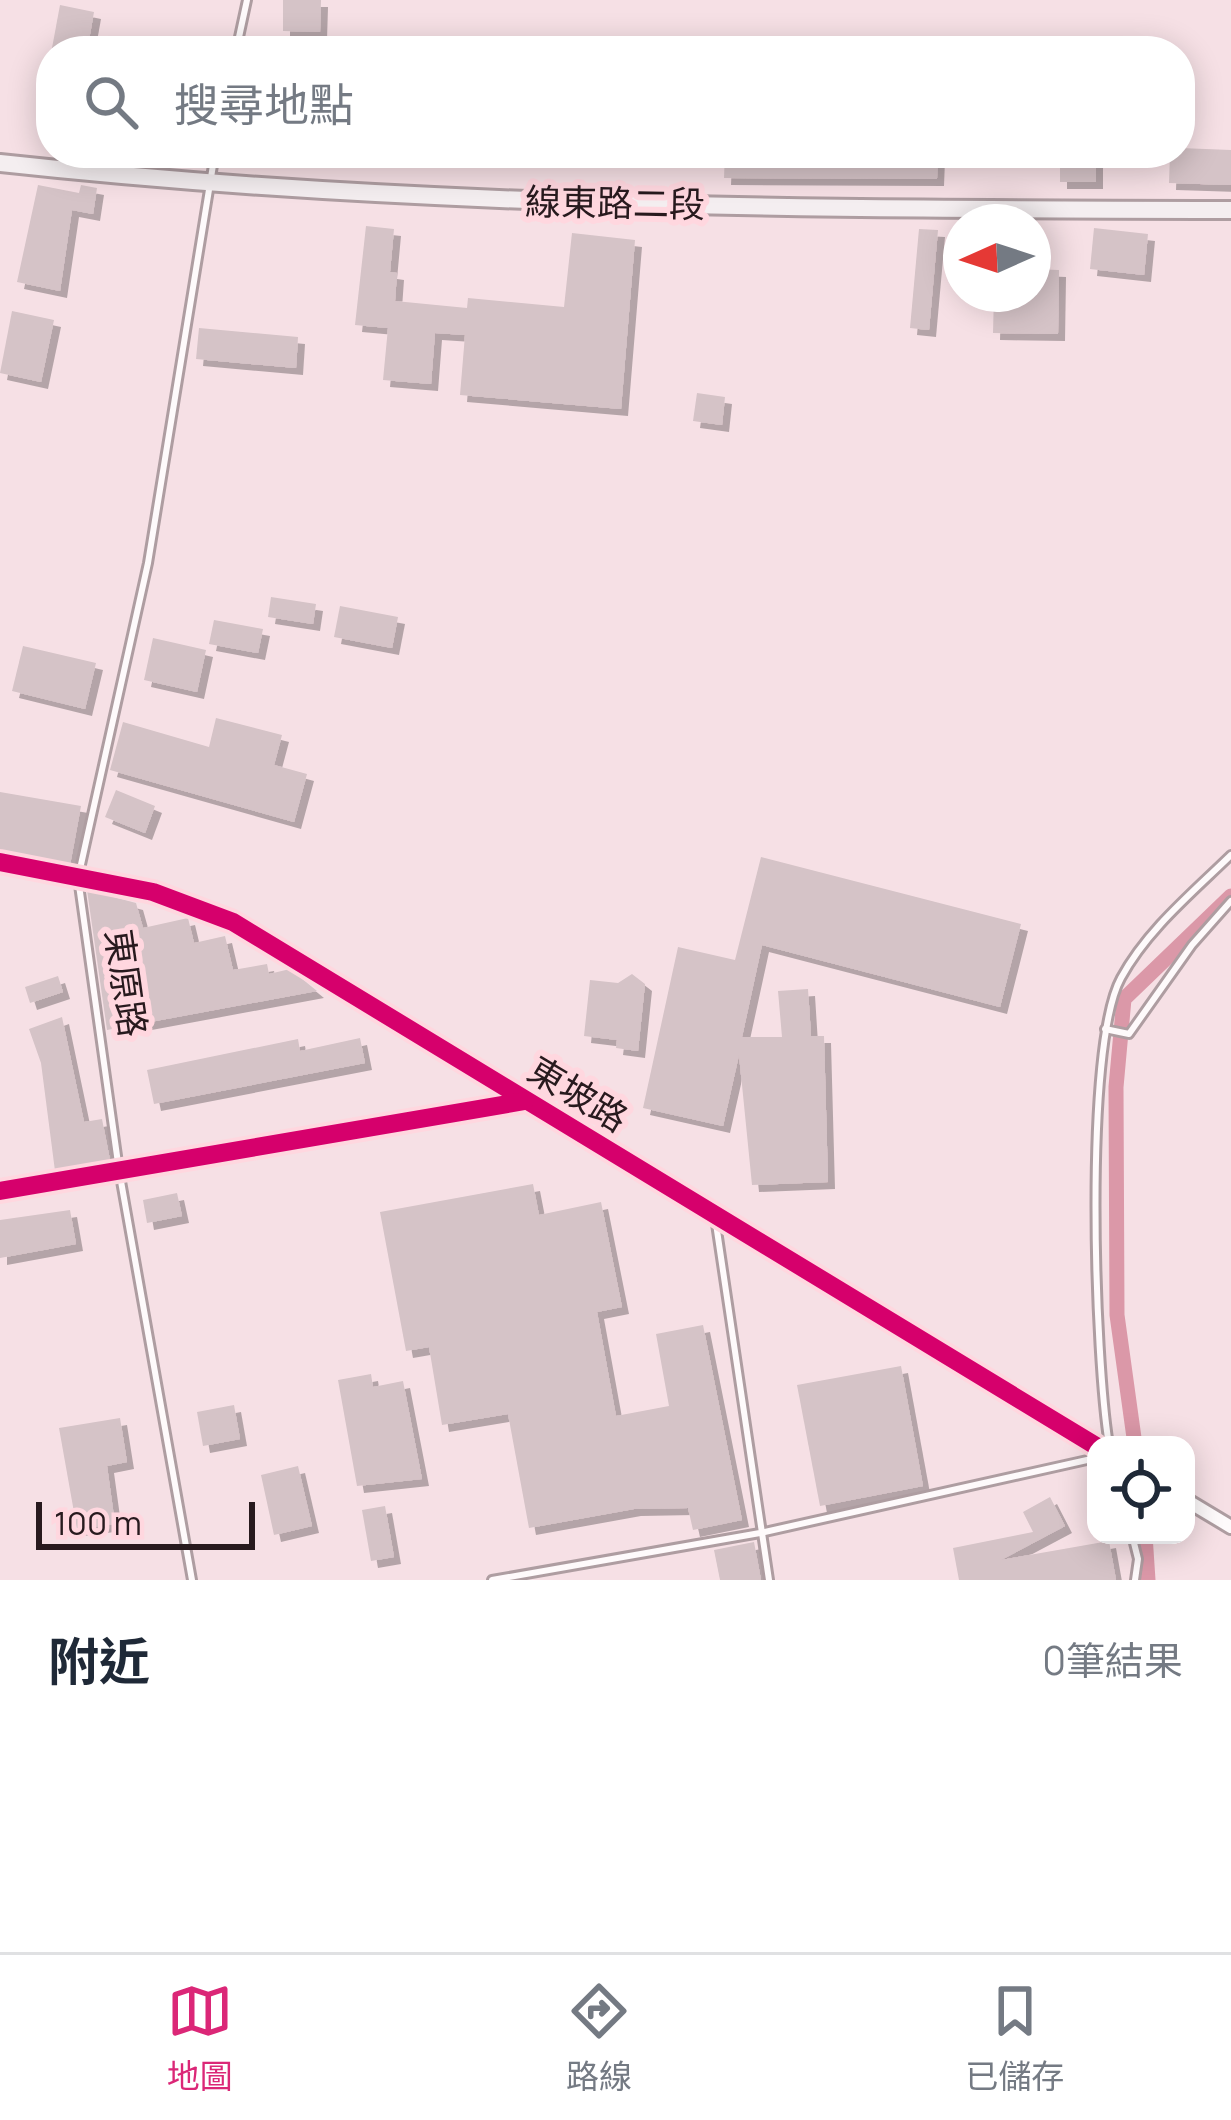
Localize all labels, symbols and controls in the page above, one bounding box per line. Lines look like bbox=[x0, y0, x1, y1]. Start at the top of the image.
search box bbox=[36, 36, 1195, 168]
icon: search bbox=[78, 69, 144, 135]
text: 搜尋地點 bbox=[174, 73, 354, 135]
street label: 線東路二段 bbox=[525, 176, 705, 229]
north arrow bbox=[943, 204, 1051, 312]
street label: 東原路 bbox=[95, 926, 158, 1040]
street label: 東坡路 bbox=[519, 1045, 637, 1142]
map controls bbox=[1087, 1436, 1195, 1544]
button: locate bbox=[1087, 1436, 1195, 1544]
scale bar bbox=[36, 1496, 255, 1549]
text: 100 m bbox=[54, 1500, 142, 1545]
text: 附近 bbox=[48, 1626, 150, 1695]
text: 0筆結果 bbox=[1042, 1633, 1183, 1687]
tab: 地圖 bbox=[167, 1978, 233, 2098]
tab: 路線 bbox=[566, 1978, 632, 2098]
tab: 已儲存 bbox=[965, 1978, 1064, 2098]

